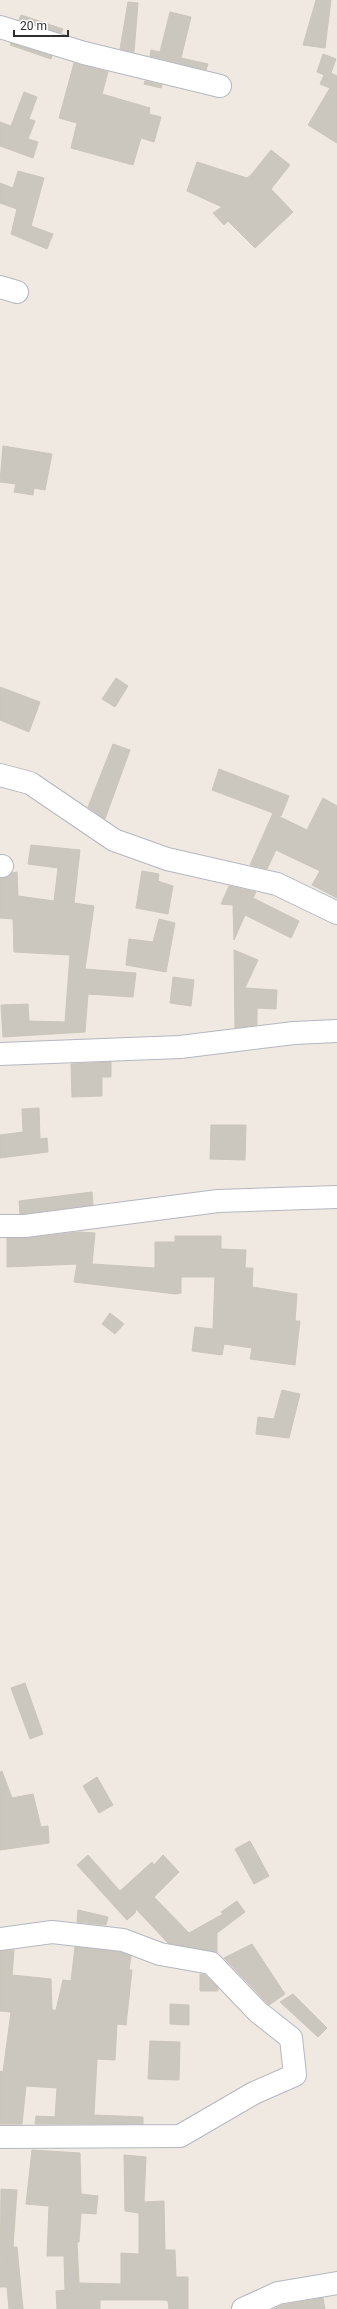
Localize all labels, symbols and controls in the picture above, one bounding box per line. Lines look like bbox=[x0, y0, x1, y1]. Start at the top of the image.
scale bar bbox=[14, 12, 68, 38]
text: 20 m bbox=[20, 19, 47, 33]

